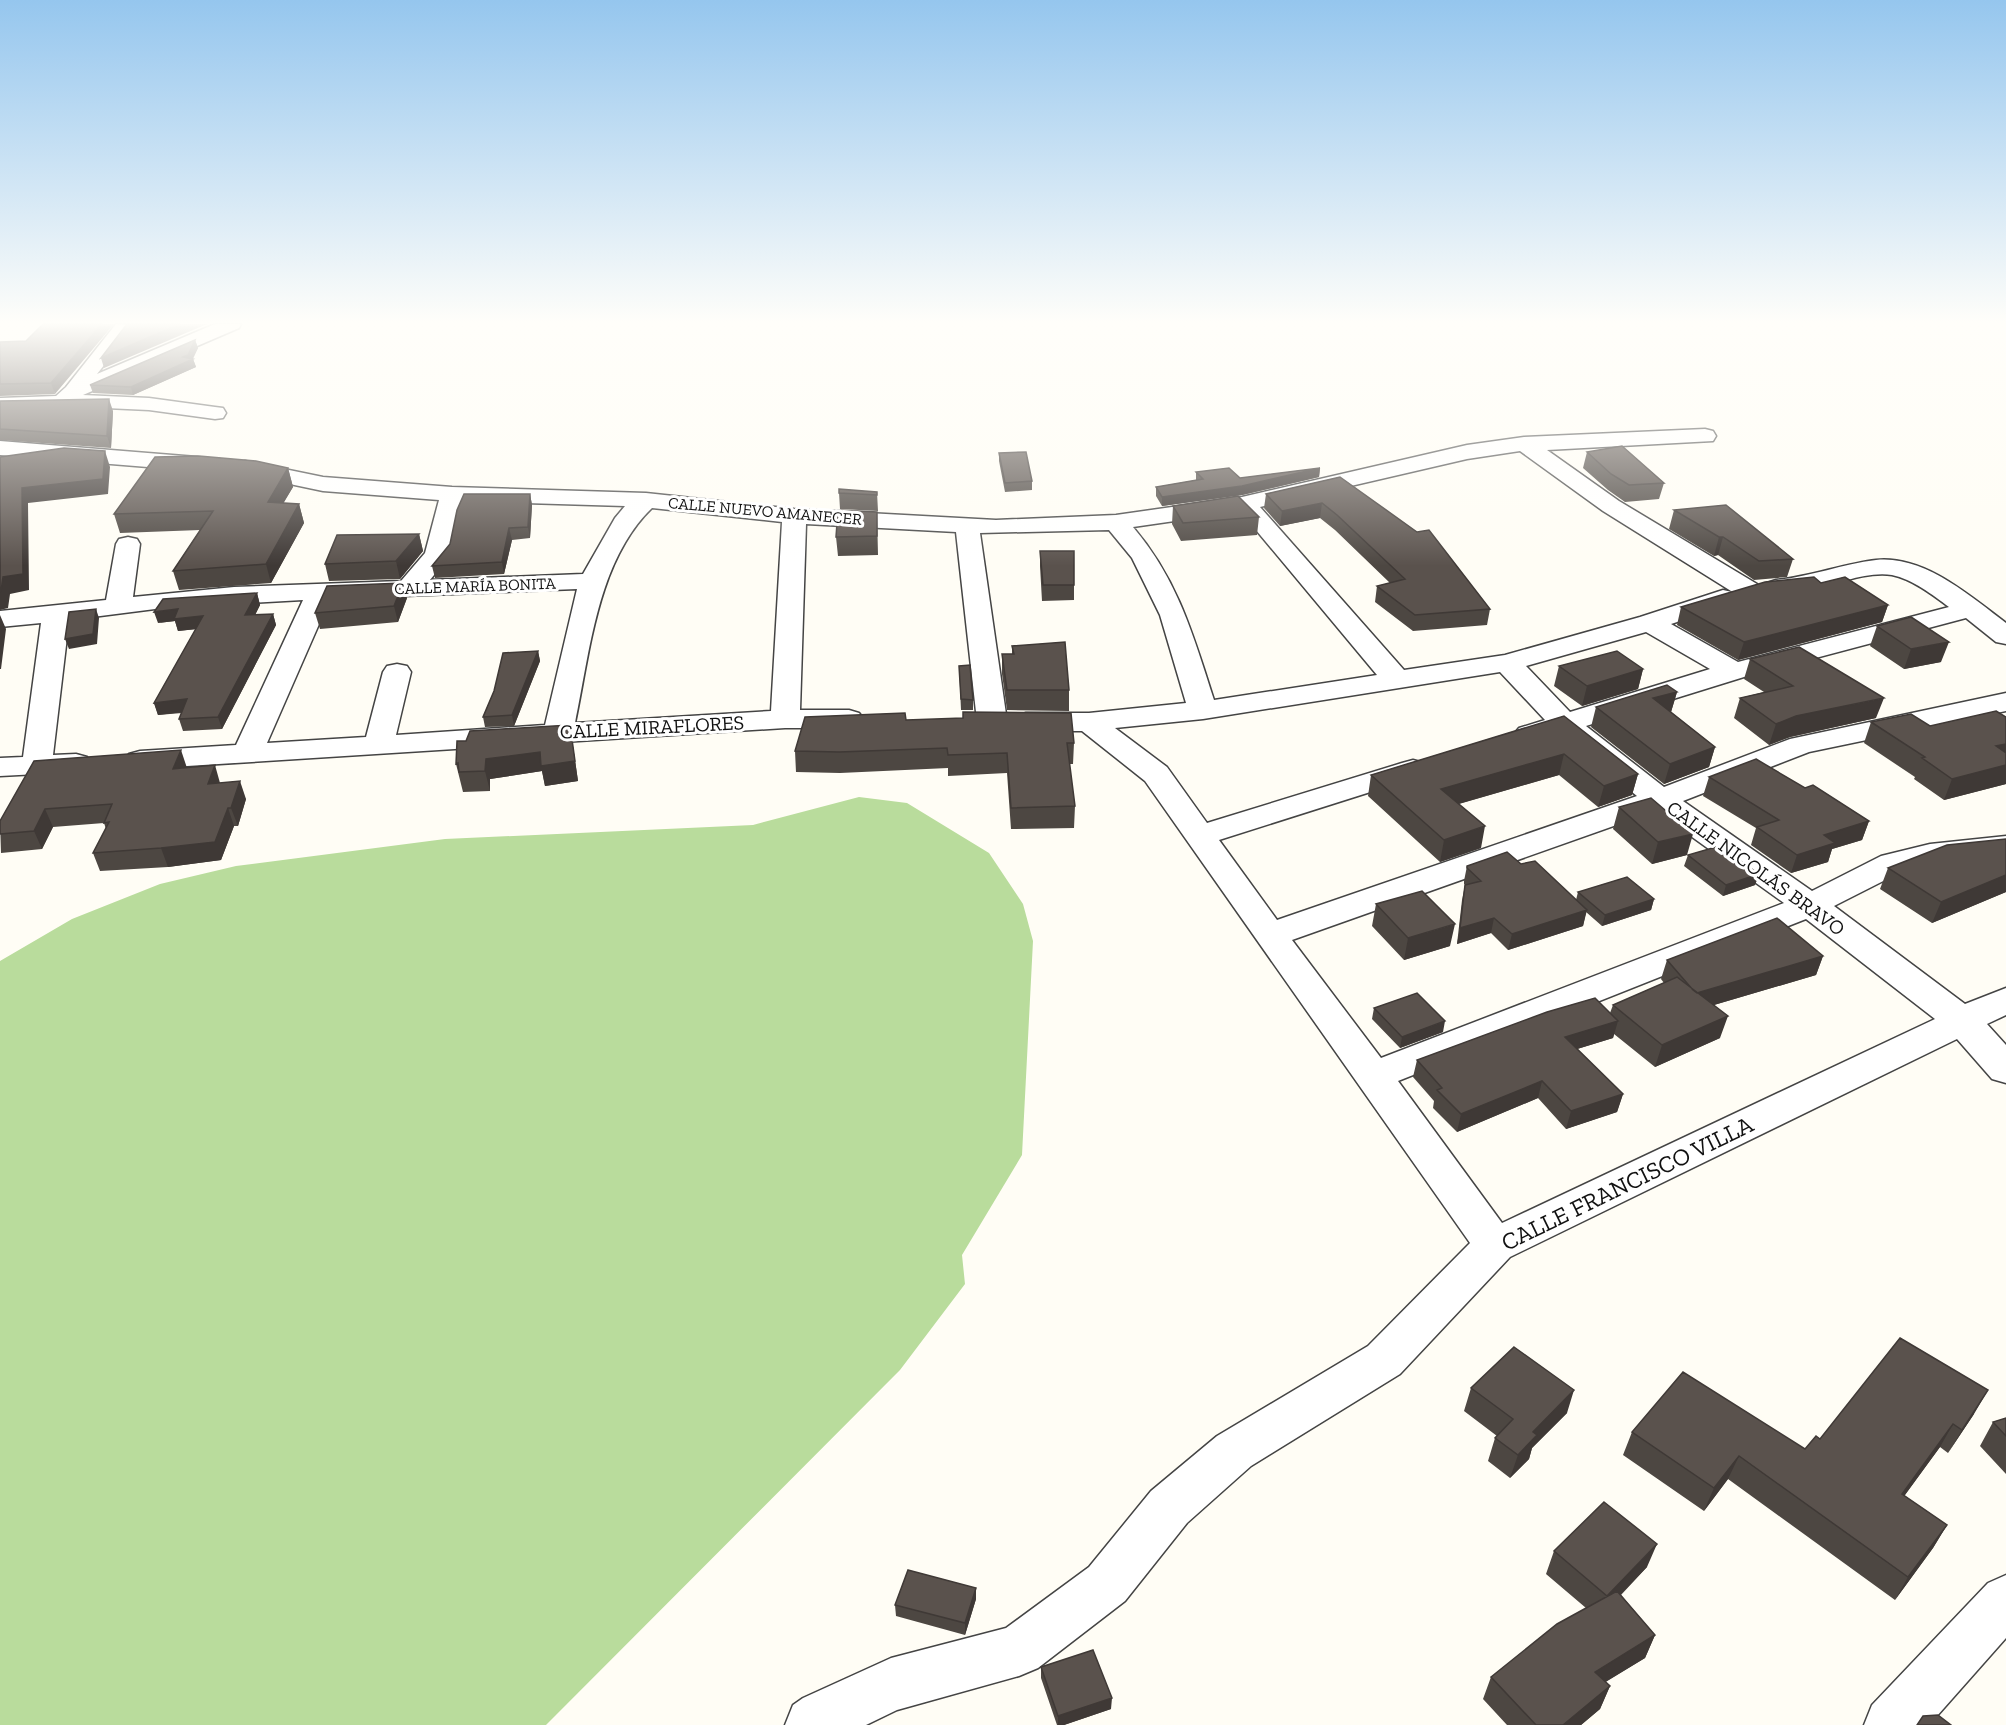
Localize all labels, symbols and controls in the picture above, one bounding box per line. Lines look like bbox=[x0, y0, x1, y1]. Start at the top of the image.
street label: CALLE NUEVO AMANECER bbox=[667, 493, 863, 529]
street label: CALLE MARÍA BONITA bbox=[394, 574, 557, 598]
street label: CALLE MIRAFLORES bbox=[559, 710, 745, 744]
street label: CALLE NICOLÁS BRAVO bbox=[1662, 795, 1850, 941]
street label: CALLE FRANCISCO VILLA bbox=[1496, 1109, 1758, 1257]

